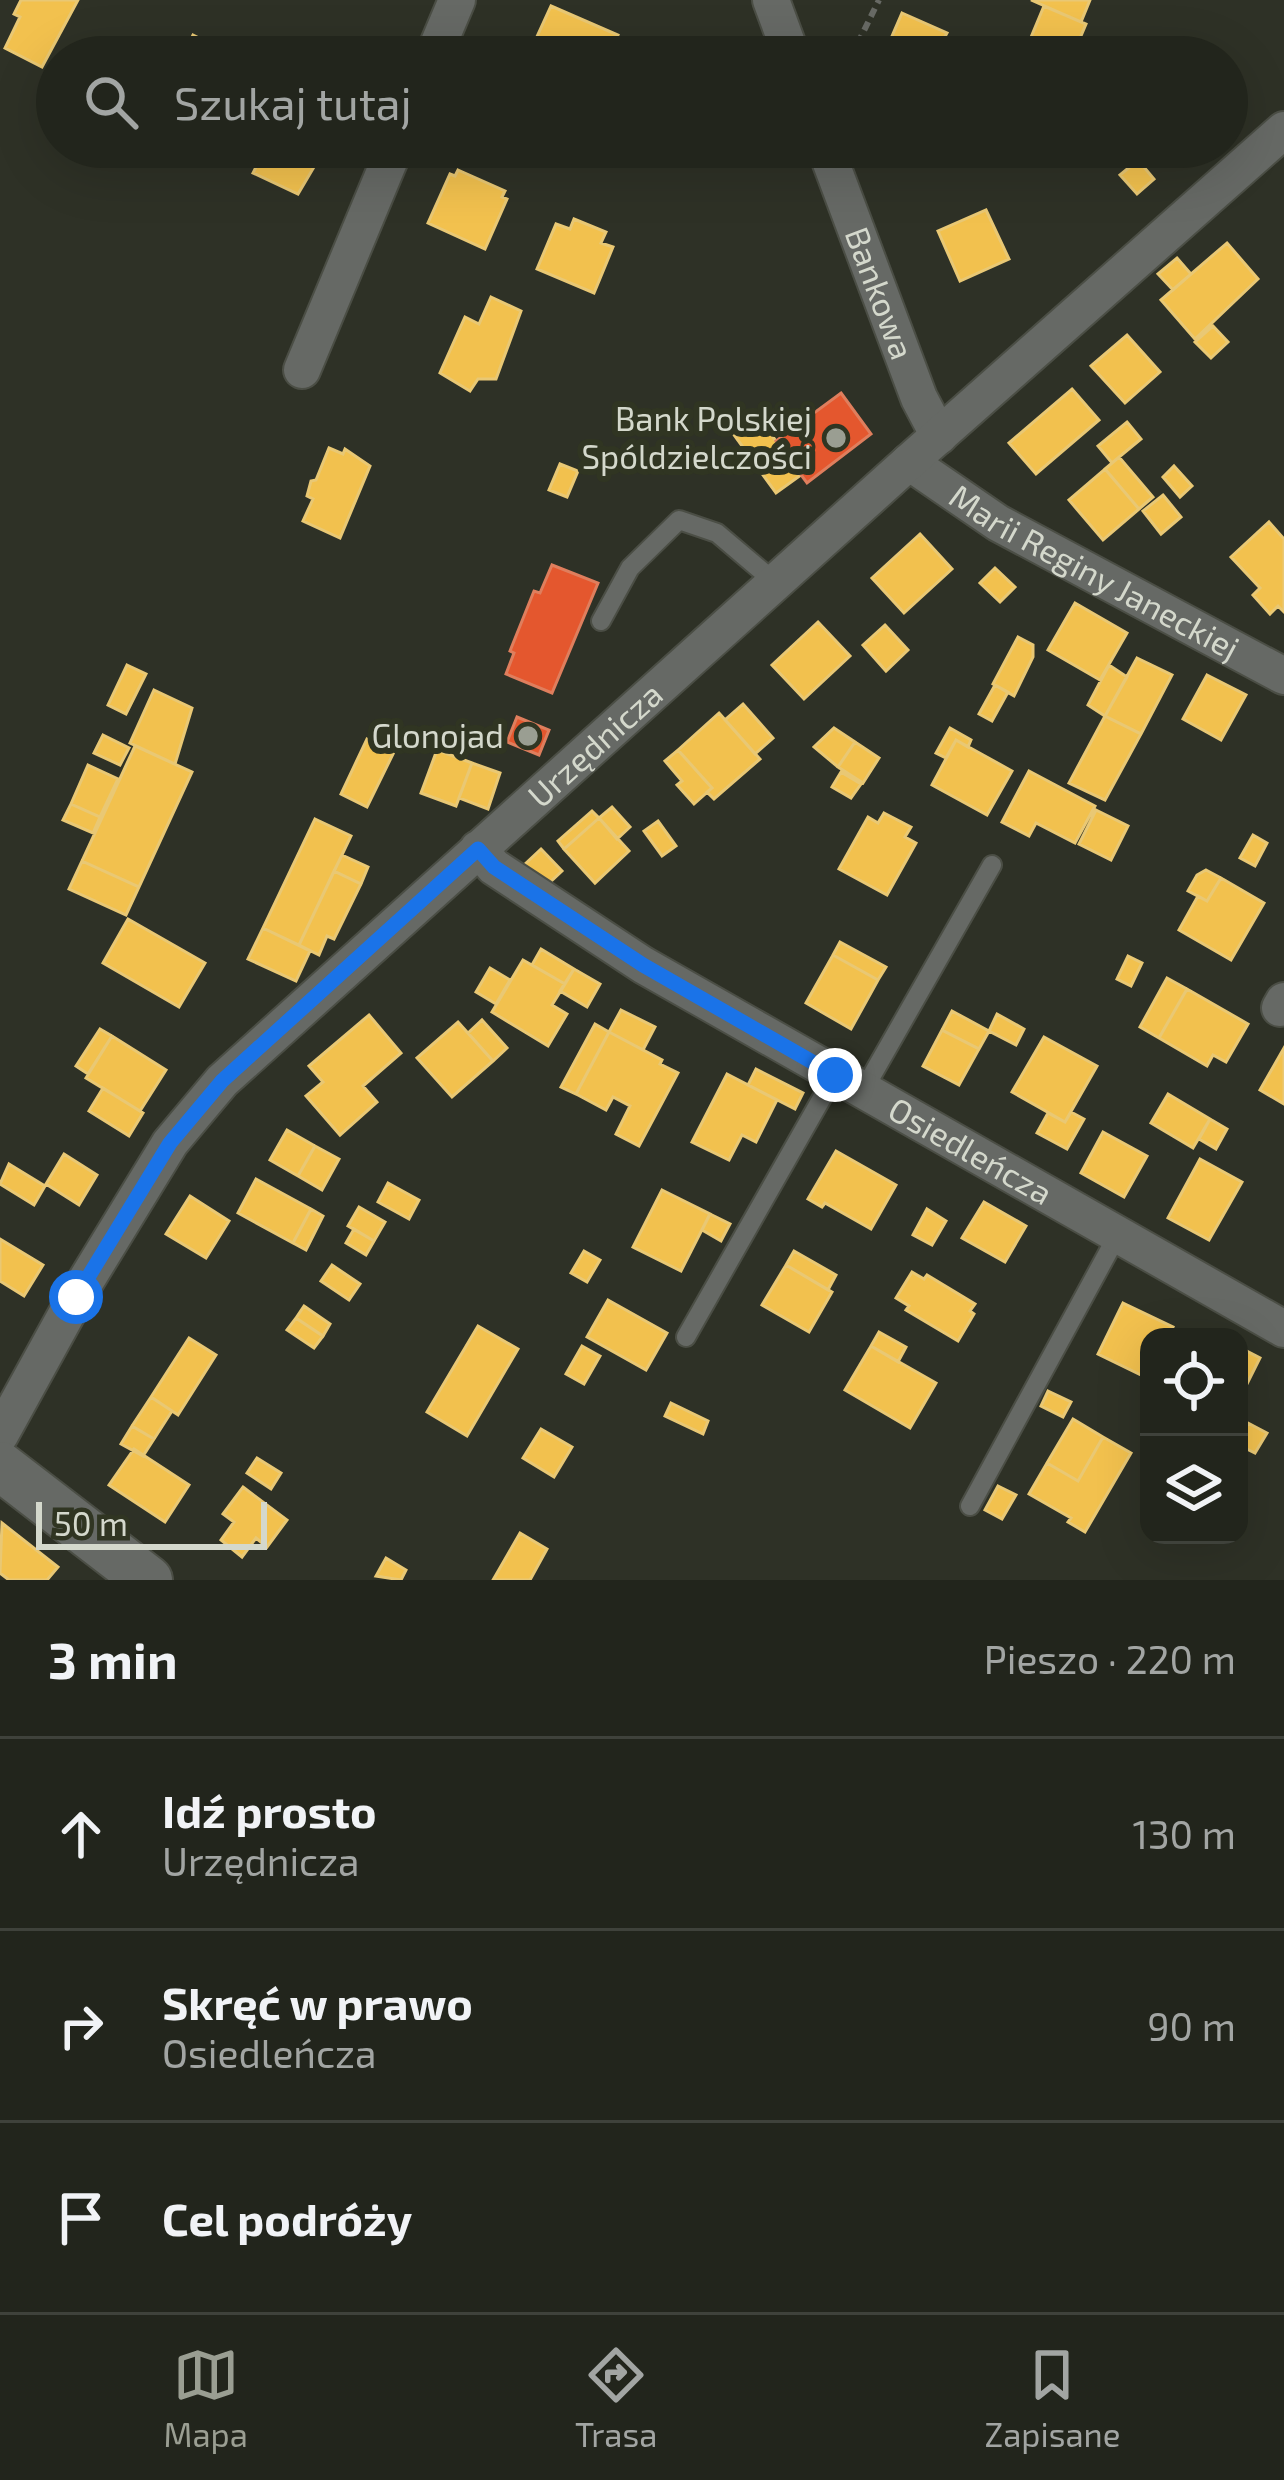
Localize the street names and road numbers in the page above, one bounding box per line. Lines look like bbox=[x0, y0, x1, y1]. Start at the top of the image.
street label: Bankowa bbox=[838, 221, 924, 364]
street label: Marii Reginy Janeckiej bbox=[943, 475, 1246, 667]
street label: Urzędnicza bbox=[519, 673, 670, 815]
street label: Osiedleńcza bbox=[882, 1088, 1060, 1212]

